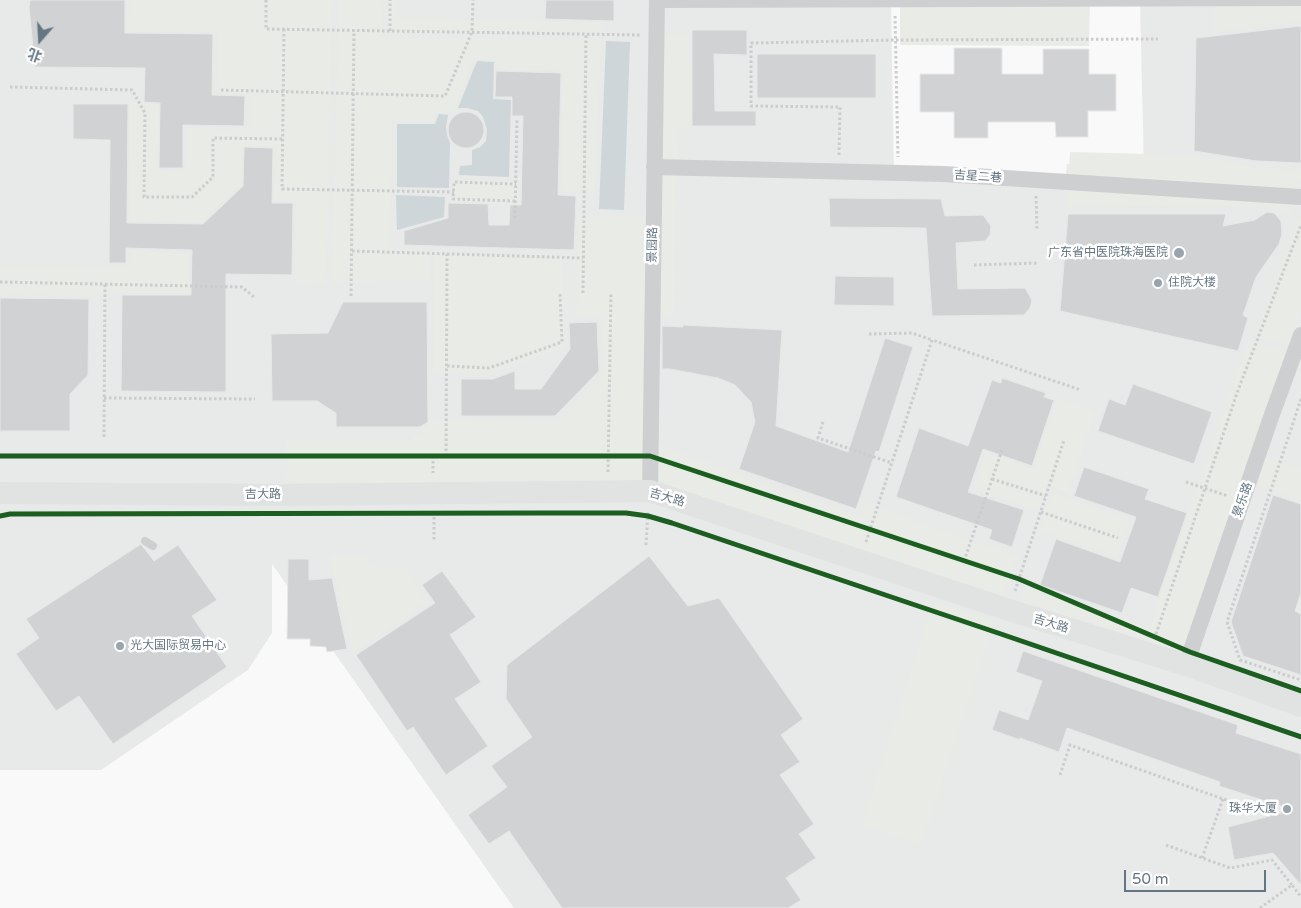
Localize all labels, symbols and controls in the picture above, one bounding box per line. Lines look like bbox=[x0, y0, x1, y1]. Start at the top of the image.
north arrow bbox=[15, 15, 65, 65]
text: 北 bbox=[26, 44, 44, 65]
street label: 吉星二巷 bbox=[954, 168, 1002, 186]
street label: 景园路 bbox=[645, 227, 661, 263]
place label: 广东省中医院珠海医院 bbox=[1048, 246, 1168, 260]
marker: 广东省中医院珠海医院 bbox=[1172, 246, 1186, 260]
place label: 住院大楼 bbox=[1168, 276, 1216, 290]
marker: 住院大楼 bbox=[1152, 277, 1164, 289]
street label: 景乐路 bbox=[1230, 481, 1256, 519]
street label: 吉大路 bbox=[648, 486, 686, 510]
street label: 吉大路 bbox=[245, 488, 281, 502]
street label: 吉大路 bbox=[1032, 612, 1070, 636]
place label: 光大国际贸易中心 bbox=[130, 639, 226, 653]
marker: 光大国际贸易中心 bbox=[114, 640, 126, 652]
place label: 珠华大厦 bbox=[1229, 802, 1277, 816]
marker: 珠华大厦 bbox=[1281, 803, 1293, 815]
scale bar bbox=[1126, 860, 1268, 892]
text: 50 m bbox=[1132, 870, 1169, 888]

